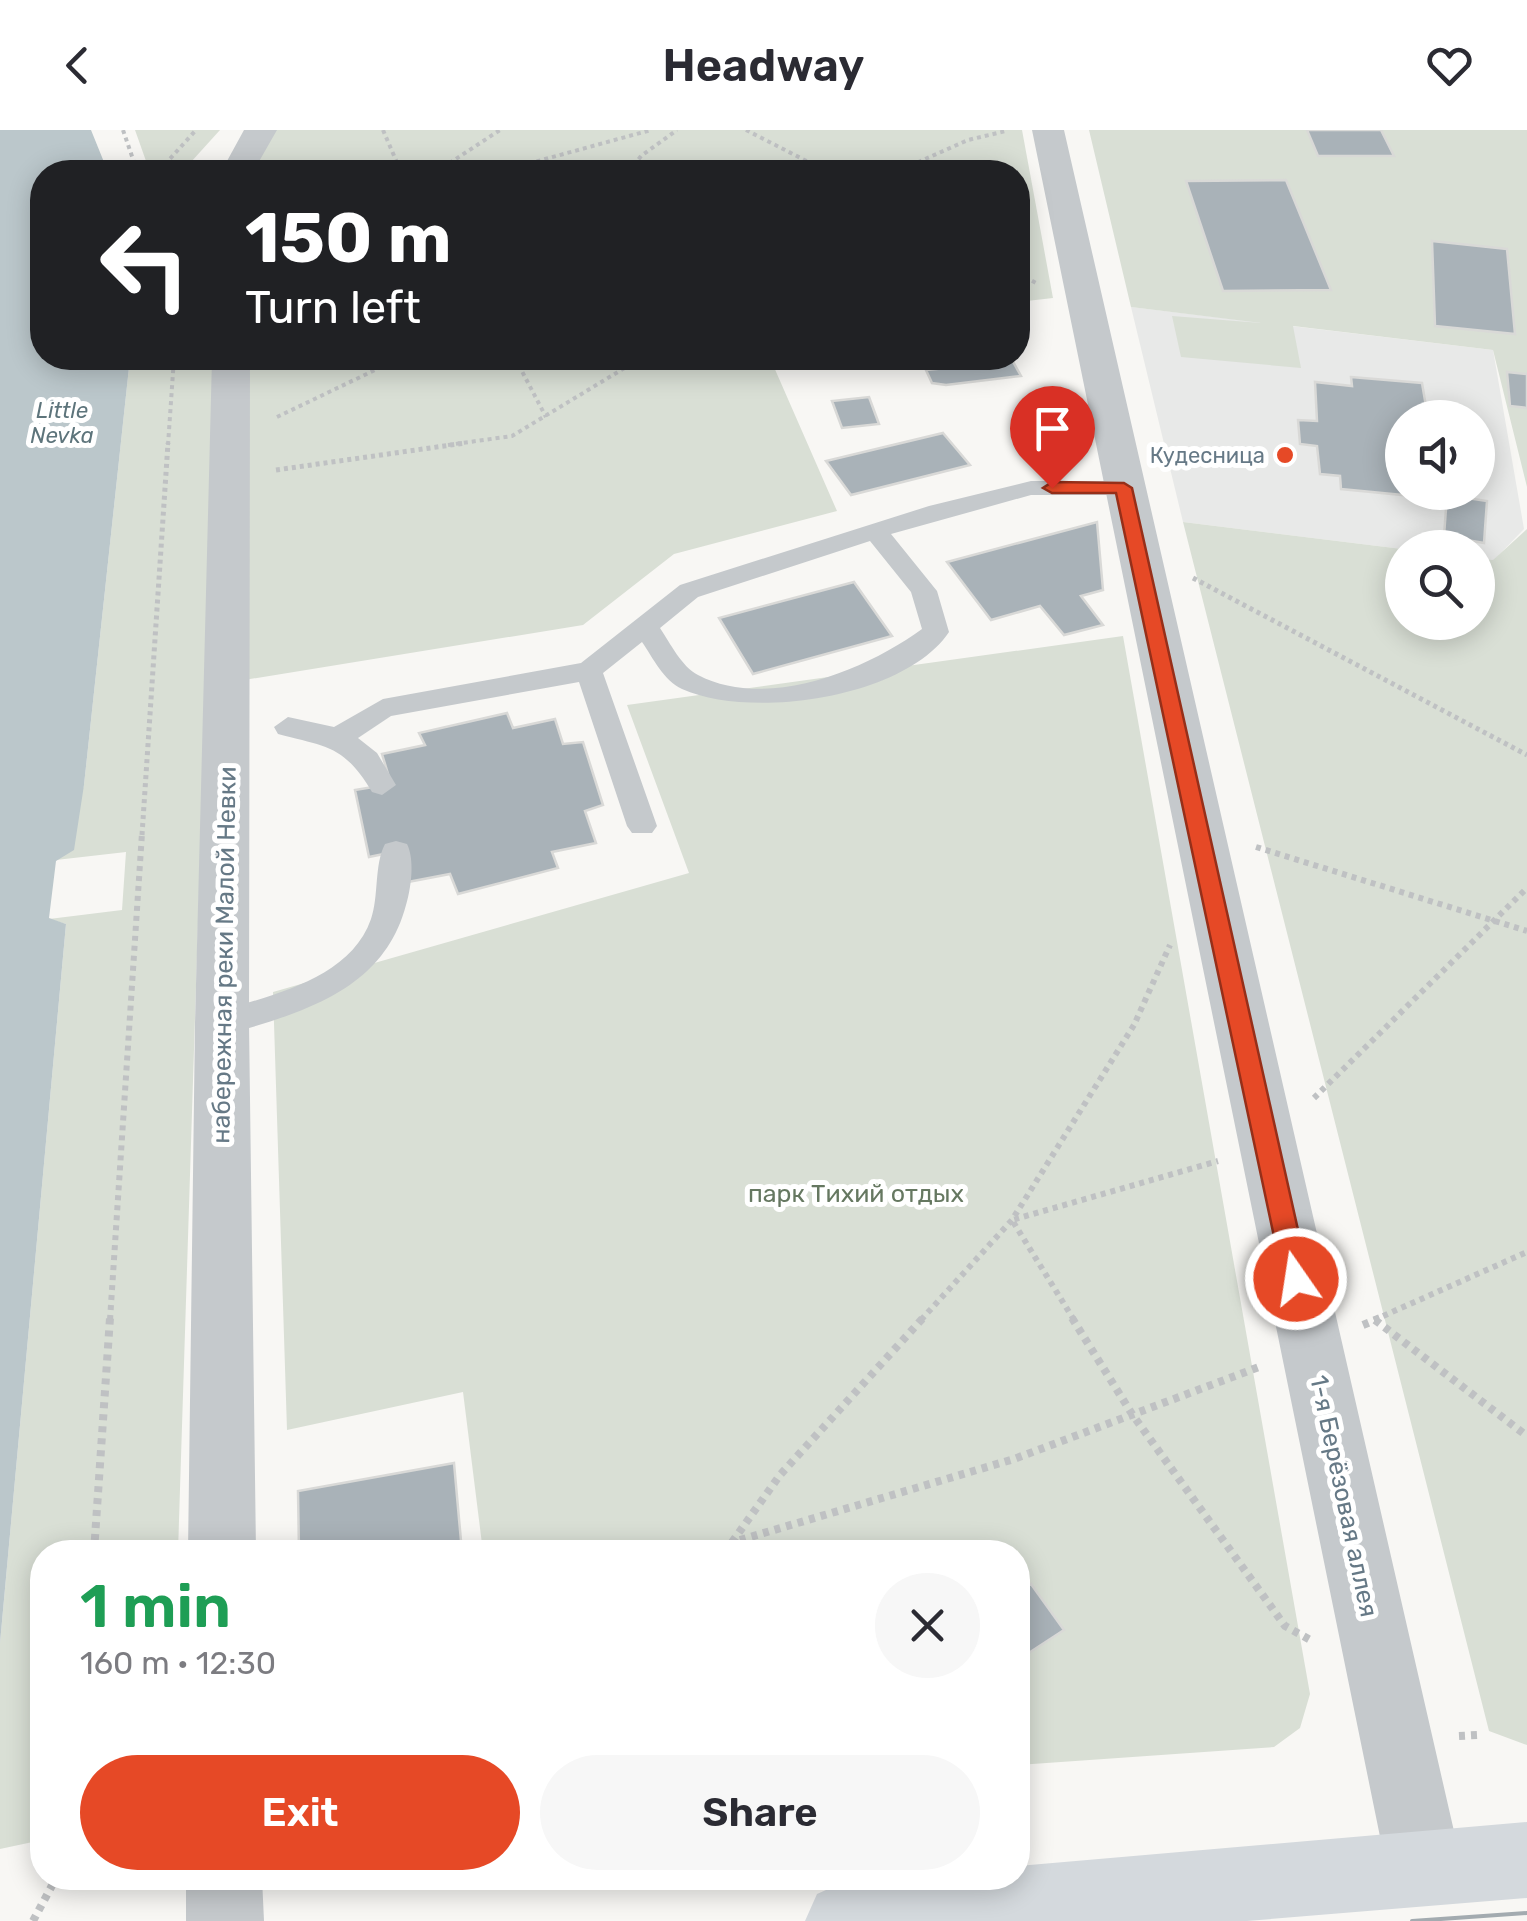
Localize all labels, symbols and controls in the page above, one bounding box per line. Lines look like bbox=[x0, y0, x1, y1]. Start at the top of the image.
icon: back bbox=[50, 38, 105, 93]
icon: heart bbox=[1422, 38, 1477, 93]
text: Headway bbox=[663, 39, 864, 92]
text: 150 m bbox=[245, 197, 452, 280]
icon: left bbox=[80, 200, 210, 330]
text: Turn left bbox=[245, 281, 421, 334]
pin bbox=[1010, 386, 1095, 489]
water label: Little Nevka bbox=[30, 397, 94, 449]
map controls bbox=[1385, 400, 1495, 640]
button: sound bbox=[1385, 400, 1495, 510]
icon: arrive bbox=[1025, 401, 1080, 456]
place label: Кудесница bbox=[1150, 442, 1265, 469]
marker: Кудесница bbox=[1274, 444, 1296, 466]
button: search bbox=[1385, 530, 1495, 640]
street label: набережная реки Малой Невки bbox=[206, 766, 242, 1144]
park label: парк Тихий отдых bbox=[748, 1179, 964, 1208]
position arrow bbox=[1244, 1227, 1348, 1331]
street label: 1-я Берёзовая аллея bbox=[1304, 1372, 1384, 1620]
text: 1 min bbox=[80, 1571, 231, 1642]
button: close bbox=[875, 1573, 980, 1678]
text: 160 m · 12:30 bbox=[80, 1644, 276, 1682]
button: Exit bbox=[80, 1755, 520, 1870]
button: Share bbox=[540, 1755, 980, 1870]

